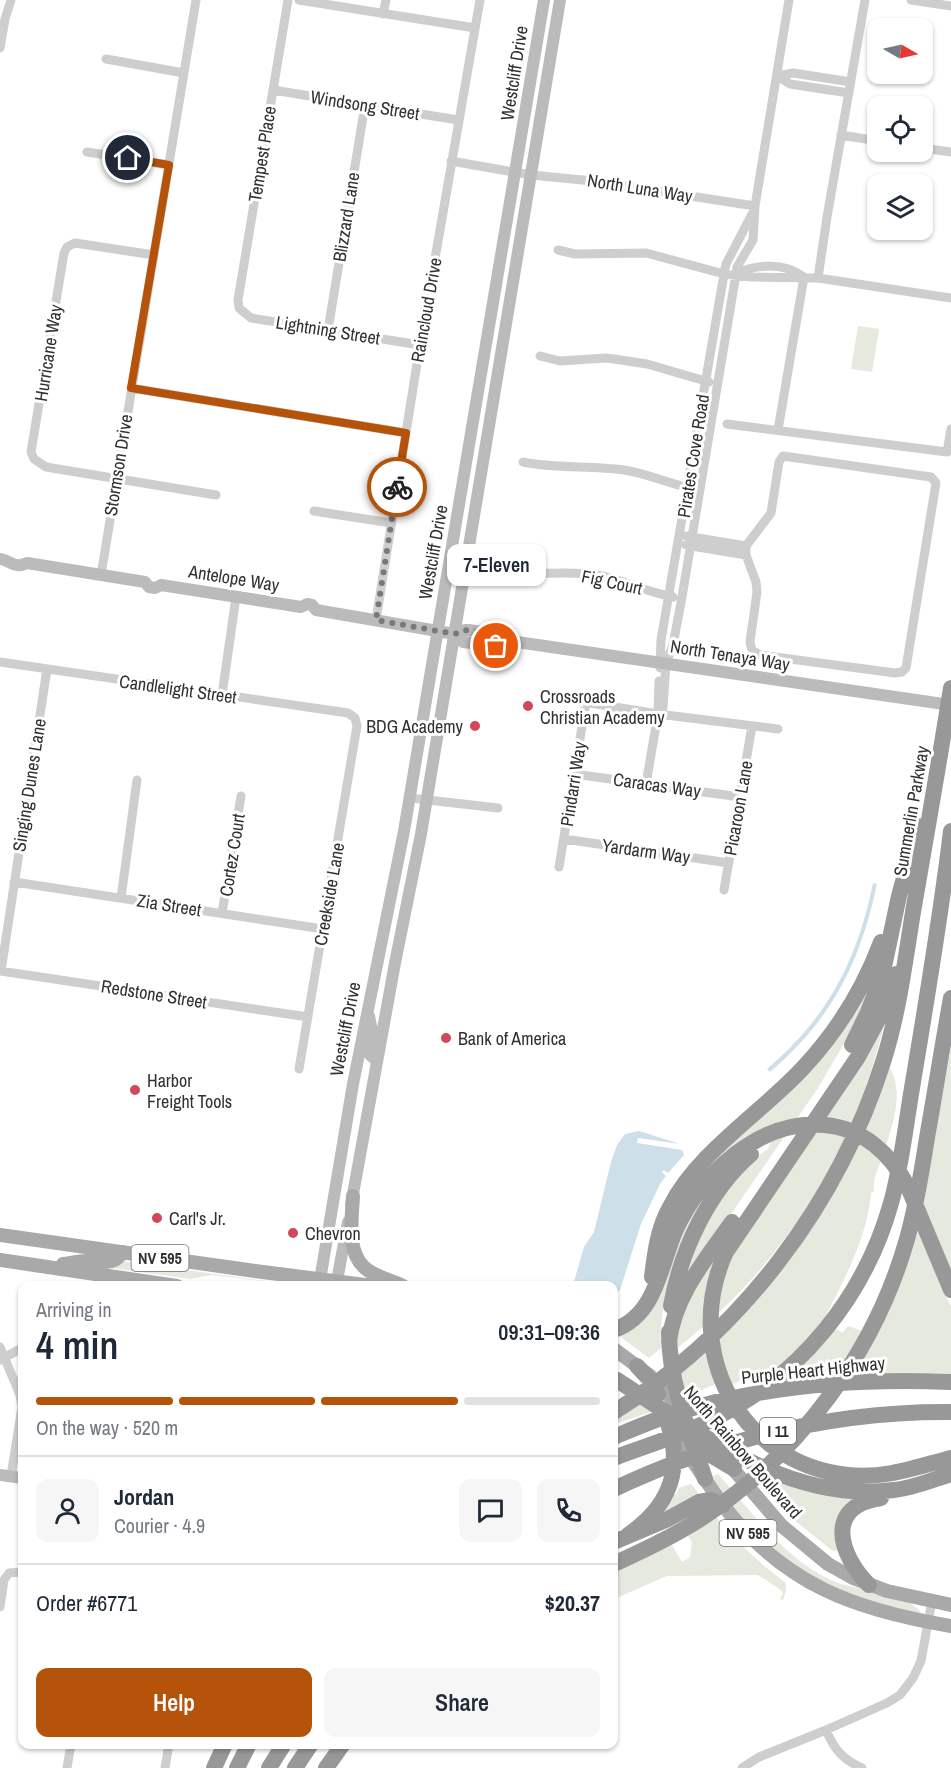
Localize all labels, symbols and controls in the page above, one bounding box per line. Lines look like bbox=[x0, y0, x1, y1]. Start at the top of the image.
north arrow bbox=[867, 18, 933, 84]
map controls bbox=[867, 18, 933, 240]
street label: Westcliff Drive bbox=[494, 24, 534, 122]
street label: Windsong Street bbox=[309, 84, 421, 126]
button: locate bbox=[867, 96, 933, 162]
street label: Tempest Place bbox=[242, 104, 282, 204]
pin bbox=[102, 132, 153, 183]
icon: home bbox=[111, 141, 144, 174]
street label: North Luna Way bbox=[586, 167, 695, 209]
street label: Blizzard Lane bbox=[327, 170, 365, 264]
button: layers bbox=[867, 174, 933, 240]
street label: Raincloud Drive bbox=[405, 256, 447, 364]
street label: Hurricane Way bbox=[28, 302, 68, 403]
street label: Lightning Street bbox=[274, 309, 382, 351]
street label: Pirates Cove Road bbox=[671, 392, 715, 520]
street label: Stormson Drive bbox=[98, 412, 138, 518]
courier bbox=[367, 457, 427, 517]
icon: bike bbox=[381, 471, 414, 504]
street label: Westcliff Drive bbox=[412, 503, 454, 601]
callout: 7-Eleven bbox=[446, 544, 546, 586]
text: 7-Eleven bbox=[463, 551, 530, 578]
street label: Antelope Way bbox=[186, 558, 282, 598]
street label: Fig Court bbox=[579, 563, 645, 601]
pin bbox=[470, 620, 521, 671]
icon: bag bbox=[479, 629, 512, 662]
street label: North Tenaya Way bbox=[668, 633, 792, 677]
street label: Candlelight Street bbox=[118, 668, 238, 710]
place label: Crossroads Christian Academy bbox=[540, 684, 665, 730]
marker: Crossroads Christian Academy bbox=[521, 699, 535, 713]
place label: BDG Academy bbox=[366, 714, 464, 739]
street label: Singing Dunes Lane bbox=[6, 717, 52, 853]
marker: BDG Academy bbox=[468, 719, 482, 733]
street label: Pindarri Way bbox=[554, 739, 592, 828]
street label: Summerlin Parkway bbox=[887, 743, 935, 878]
street label: Picaroon Lane bbox=[717, 759, 759, 857]
street label: Caracas Way bbox=[612, 766, 703, 804]
street label: Cortez Court bbox=[213, 812, 251, 898]
street label: Yardarm Way bbox=[600, 832, 692, 870]
street label: Creekside Lane bbox=[308, 841, 350, 947]
street label: Zia Street bbox=[135, 888, 203, 922]
street label: Redstone Street bbox=[99, 973, 209, 1015]
street label: Westcliff Drive bbox=[324, 980, 366, 1078]
place label: Bank of America bbox=[458, 1026, 566, 1051]
marker: Bank of America bbox=[439, 1031, 453, 1045]
place label: Harbor Freight Tools bbox=[147, 1068, 232, 1114]
marker: Harbor Freight Tools bbox=[128, 1083, 142, 1097]
place label: Carl's Jr. bbox=[169, 1206, 226, 1231]
marker: Carl's Jr. bbox=[150, 1211, 164, 1225]
place label: Chevron bbox=[305, 1221, 361, 1246]
marker: Chevron bbox=[286, 1226, 300, 1240]
road number: NV 595 bbox=[132, 1245, 188, 1271]
text: Arriving in bbox=[36, 1296, 112, 1323]
text: 09:31–09:36 bbox=[498, 1317, 600, 1347]
text: 4 min bbox=[36, 1319, 118, 1371]
street label: Purple Heart Highway bbox=[740, 1350, 887, 1390]
street label: North Rainbow Boulevard bbox=[678, 1380, 808, 1524]
text: On the way · 520 m bbox=[36, 1414, 178, 1441]
road number: I 11 bbox=[760, 1418, 796, 1444]
button: person bbox=[36, 1479, 99, 1542]
button: chat bbox=[459, 1479, 522, 1542]
button: phone bbox=[537, 1479, 600, 1542]
text: Jordan bbox=[114, 1482, 174, 1512]
text: Courier · 4.9 bbox=[114, 1512, 205, 1539]
road number: NV 595 bbox=[720, 1520, 777, 1546]
text: Order #6771 bbox=[36, 1588, 137, 1618]
text: $20.37 bbox=[545, 1588, 600, 1618]
button: Help bbox=[36, 1668, 312, 1737]
button: Share bbox=[324, 1668, 600, 1737]

